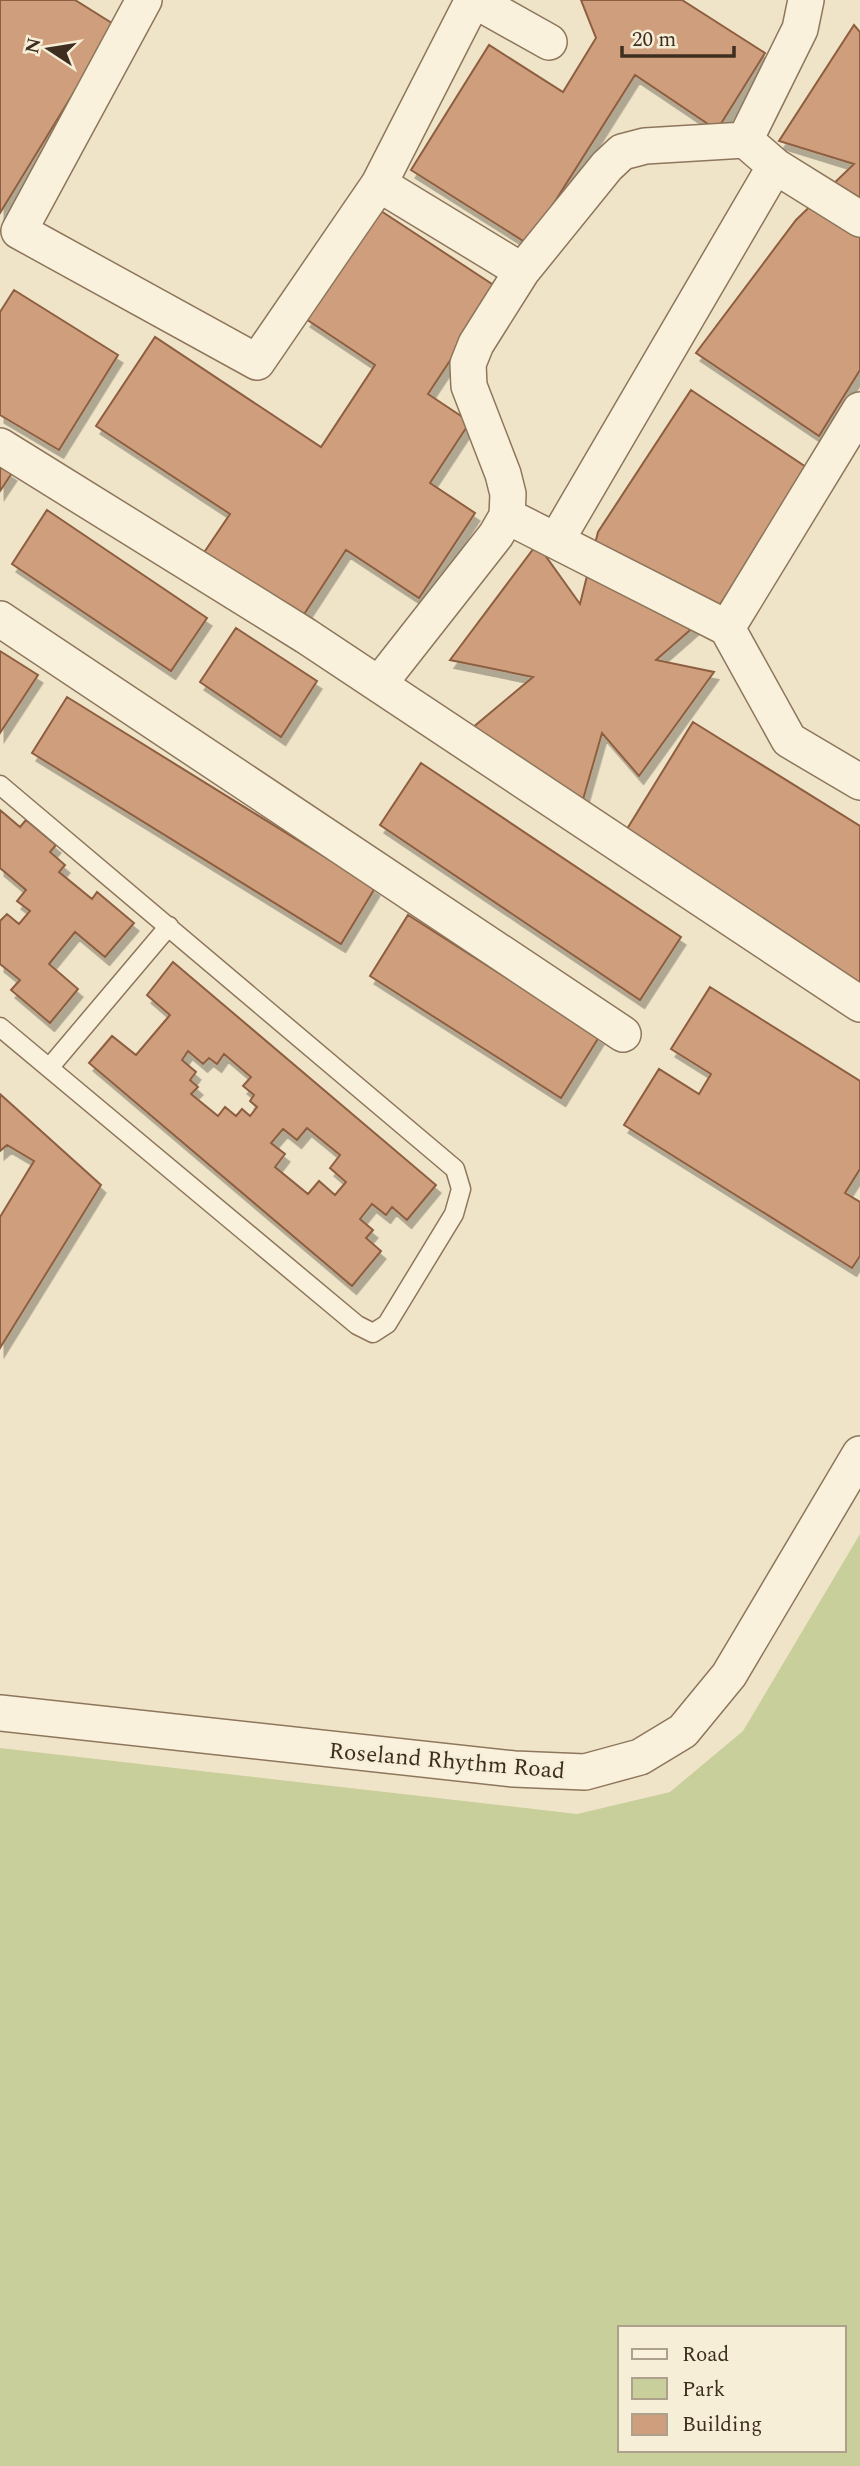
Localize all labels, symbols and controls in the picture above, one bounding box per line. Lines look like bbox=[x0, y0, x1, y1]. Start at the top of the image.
north arrow bbox=[14, 14, 84, 84]
scale bar bbox=[622, 14, 734, 58]
text: 20 m bbox=[632, 24, 676, 56]
text: N bbox=[18, 35, 50, 56]
street label: Roseland Rhythm Road bbox=[327, 1734, 567, 1789]
legend bbox=[618, 2326, 846, 2452]
text: Road bbox=[682, 2339, 729, 2371]
text: Park bbox=[682, 2374, 726, 2406]
text: Building bbox=[682, 2409, 762, 2441]

